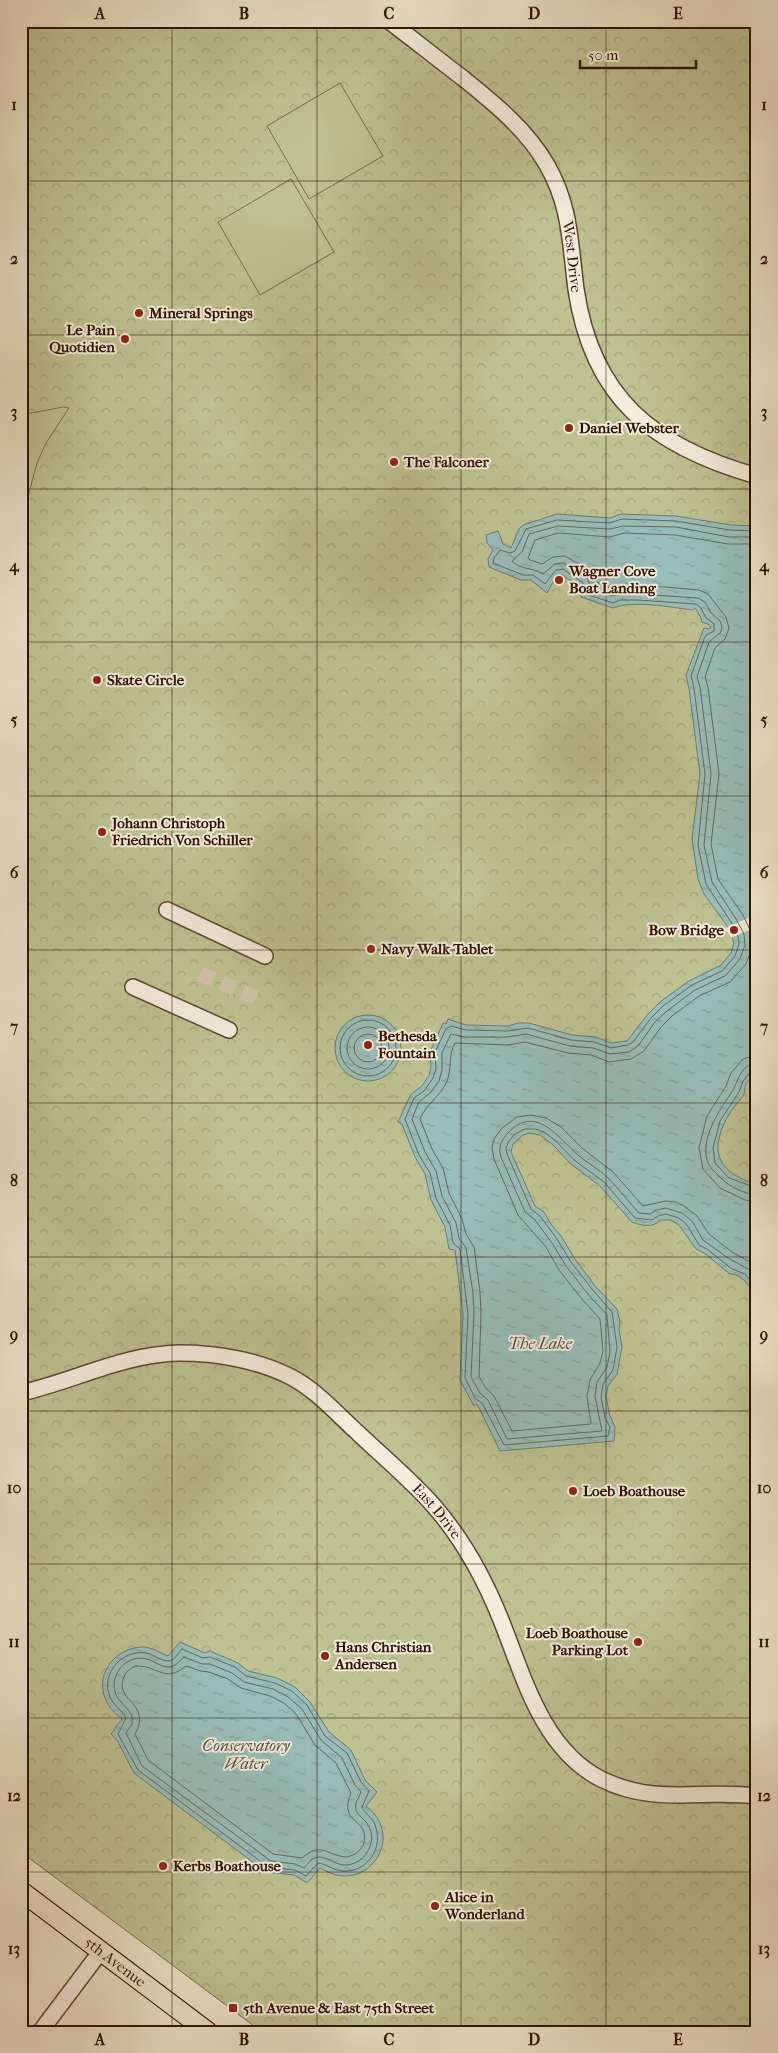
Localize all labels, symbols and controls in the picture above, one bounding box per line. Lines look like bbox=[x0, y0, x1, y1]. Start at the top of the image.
text: A bbox=[94, 4, 106, 23]
text: B bbox=[239, 4, 249, 23]
text: C bbox=[384, 4, 395, 23]
text: D bbox=[528, 4, 540, 23]
text: E bbox=[673, 4, 683, 23]
scale bar bbox=[580, 38, 697, 70]
text: 50 m bbox=[588, 46, 619, 64]
text: 1 bbox=[11, 95, 17, 114]
text: 1 bbox=[761, 95, 767, 114]
street label: West Drive bbox=[558, 219, 585, 294]
text: 2 bbox=[10, 249, 18, 268]
text: 2 bbox=[760, 249, 768, 268]
place label: Mineral Springs bbox=[148, 304, 253, 322]
marker: Mineral Springs bbox=[133, 307, 145, 319]
place label: Le Pain Quotidien bbox=[49, 321, 115, 356]
marker: Le Pain Quotidien bbox=[119, 333, 131, 345]
text: 3 bbox=[11, 402, 17, 422]
text: 3 bbox=[761, 402, 767, 422]
place label: Daniel Webster bbox=[579, 419, 679, 437]
marker: Daniel Webster bbox=[563, 422, 575, 434]
place label: The Falconer bbox=[403, 453, 490, 471]
marker: The Falconer bbox=[388, 456, 400, 468]
text: 4 bbox=[8, 556, 20, 576]
text: 4 bbox=[758, 556, 770, 576]
place label: Wagner Cove Boat Landing bbox=[568, 562, 657, 597]
marker: Wagner Cove Boat Landing bbox=[553, 574, 565, 586]
place label: Skate Circle bbox=[107, 671, 185, 689]
marker: Skate Circle bbox=[91, 674, 103, 686]
text: 5 bbox=[11, 710, 18, 729]
text: 5 bbox=[761, 710, 768, 729]
place label: Johann Christoph Friedrich Von Schiller bbox=[110, 814, 253, 849]
marker: Johann Christoph Friedrich Von Schiller bbox=[96, 826, 108, 838]
text: 6 bbox=[10, 863, 19, 882]
text: 6 bbox=[760, 863, 769, 882]
place label: Bow Bridge bbox=[648, 921, 725, 939]
marker: Bow Bridge bbox=[728, 924, 740, 936]
place label: Navy Walk Tablet bbox=[381, 940, 494, 958]
marker: Navy Walk Tablet bbox=[365, 943, 377, 955]
text: 7 bbox=[9, 1017, 18, 1036]
text: 7 bbox=[759, 1017, 768, 1036]
place label: Bethesda Fountain bbox=[377, 1027, 438, 1062]
marker: Bethesda Fountain bbox=[362, 1039, 374, 1051]
text: 8 bbox=[10, 1171, 18, 1190]
text: 8 bbox=[760, 1171, 768, 1190]
text: 9 bbox=[9, 1325, 18, 1345]
text: 9 bbox=[759, 1325, 768, 1345]
water label: The Lake bbox=[508, 1334, 572, 1353]
text: 10 bbox=[7, 1478, 21, 1497]
text: 10 bbox=[757, 1478, 771, 1497]
street label: East Drive bbox=[409, 1480, 466, 1543]
place label: Loeb Boathouse bbox=[583, 1482, 686, 1500]
marker: Loeb Boathouse bbox=[567, 1485, 579, 1497]
place label: Loeb Boathouse Parking Lot bbox=[526, 1624, 629, 1659]
text: 11 bbox=[8, 1632, 20, 1651]
text: 11 bbox=[758, 1632, 770, 1651]
marker: Loeb Boathouse Parking Lot bbox=[632, 1636, 644, 1648]
place label: Hans Christian Andersen bbox=[334, 1638, 432, 1673]
marker: Hans Christian Andersen bbox=[319, 1650, 331, 1662]
water label: Conservatory Water bbox=[202, 1736, 290, 1773]
text: 12 bbox=[7, 1786, 21, 1805]
text: 12 bbox=[757, 1786, 771, 1805]
place label: Kerbs Boathouse bbox=[173, 1857, 282, 1875]
marker: Kerbs Boathouse bbox=[157, 1860, 169, 1872]
place label: Alice in Wonderland bbox=[444, 1888, 525, 1923]
marker: Alice in Wonderland bbox=[429, 1900, 441, 1912]
street label: 5th Avenue bbox=[81, 1933, 150, 1991]
text: 13 bbox=[8, 1939, 20, 1959]
text: 13 bbox=[758, 1939, 770, 1959]
place label: 5th Avenue & East 75th Street bbox=[243, 1999, 435, 2017]
marker: 5th Avenue & East 75th Street bbox=[227, 2002, 239, 2014]
text: A bbox=[94, 2030, 106, 2049]
text: B bbox=[239, 2030, 249, 2049]
text: C bbox=[384, 2030, 395, 2049]
text: D bbox=[528, 2030, 540, 2049]
text: E bbox=[673, 2030, 683, 2049]

